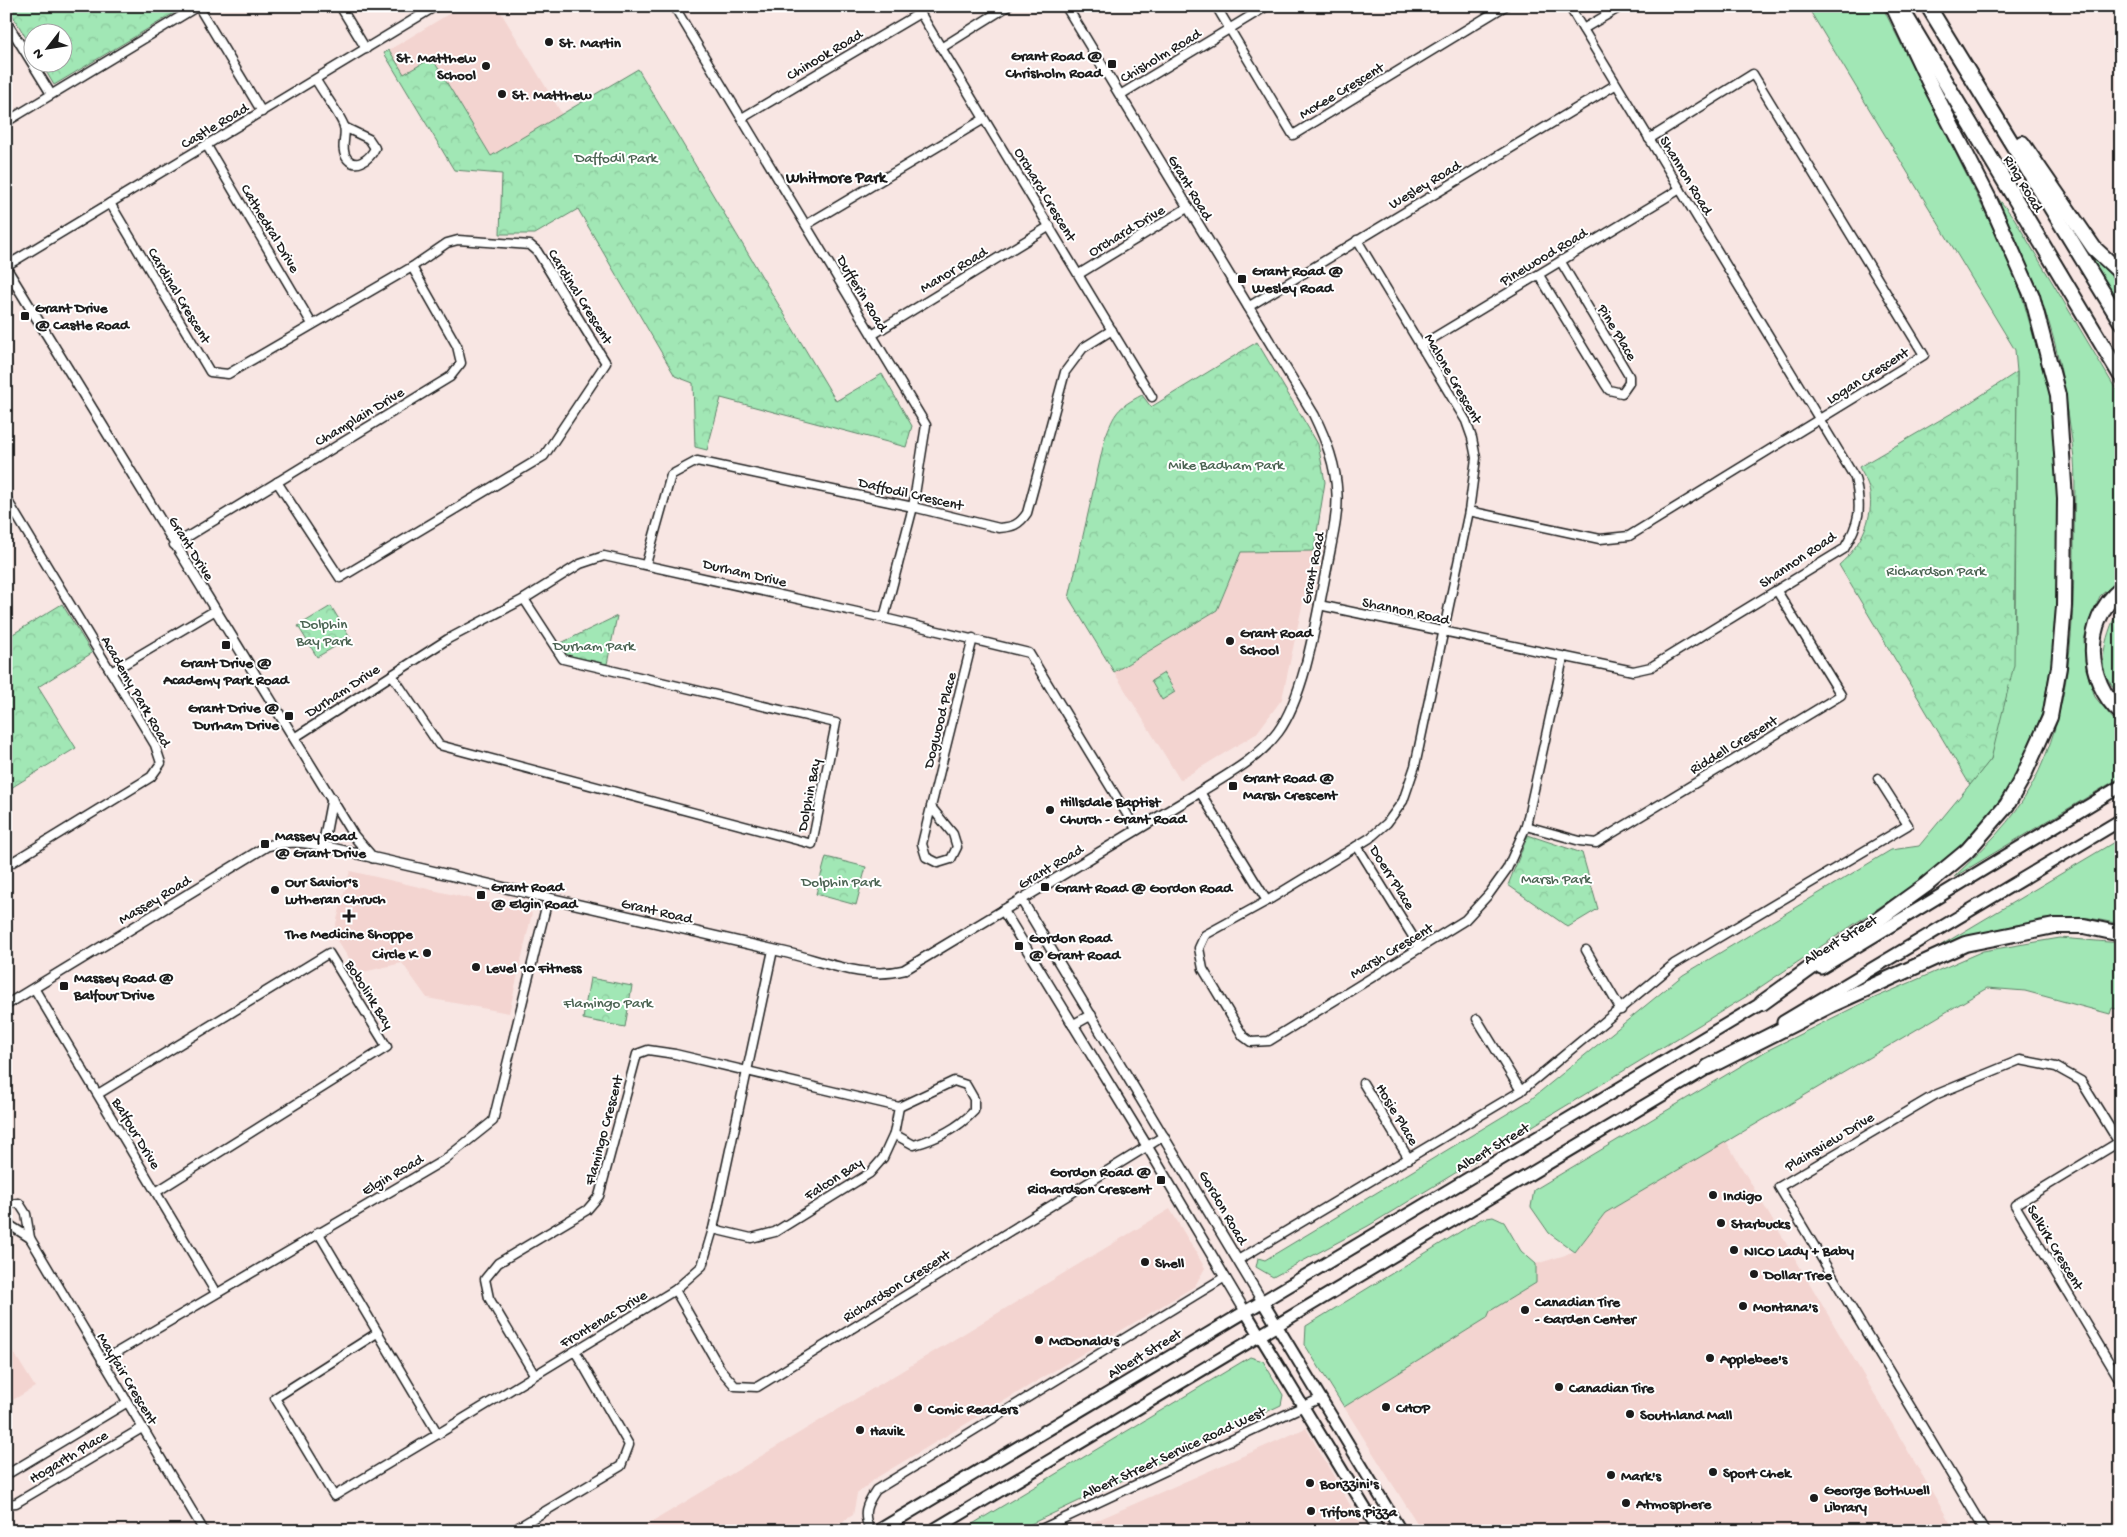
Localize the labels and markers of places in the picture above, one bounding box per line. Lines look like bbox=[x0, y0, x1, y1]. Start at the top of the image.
place label: St. Martin bbox=[559, 35, 622, 53]
marker: St. Martin bbox=[543, 36, 555, 48]
place label: Grant Road @ Chrisholm Road bbox=[1005, 48, 1104, 83]
place label: St. Matthew School bbox=[396, 50, 477, 85]
marker: Grant Road @ Chrisholm Road bbox=[1106, 58, 1118, 70]
marker: St. Matthew School bbox=[480, 60, 492, 72]
place label: St. Matthew bbox=[512, 87, 592, 105]
marker: St. Matthew bbox=[496, 88, 508, 100]
place label: Grant Road @ Wesley Road bbox=[1251, 263, 1343, 298]
marker: Grant Road @ Wesley Road bbox=[1236, 273, 1248, 285]
place label: Grant Drive @ Castle Road bbox=[35, 300, 131, 335]
marker: Grant Drive @ Castle Road bbox=[19, 310, 31, 322]
place label: Grant Road School bbox=[1240, 625, 1315, 660]
marker: Grant Road School bbox=[1224, 635, 1236, 647]
marker: Grant Drive @ Academy Park Road bbox=[220, 639, 232, 651]
place label: Grant Drive @ Academy Park Road bbox=[162, 655, 291, 690]
place label: Grant Drive @ Durham Drive bbox=[188, 700, 280, 735]
marker: Grant Drive @ Durham Drive bbox=[283, 710, 295, 722]
place label: Grant Road @ Marsh Crescent bbox=[1243, 770, 1339, 805]
marker: Grant Road @ Marsh Crescent bbox=[1227, 780, 1239, 792]
place label: Hillsdale Baptist Church - Grant Road bbox=[1059, 794, 1188, 829]
marker: Hillsdale Baptist Church - Grant Road bbox=[1044, 804, 1056, 816]
place label: Massey Road @ Grant Drive bbox=[275, 828, 367, 863]
marker: Massey Road @ Grant Drive bbox=[259, 838, 271, 850]
place label: Our Savior's Lutheran Chruch bbox=[285, 874, 385, 909]
place label: Grant Road @ Elgin Road bbox=[491, 879, 579, 914]
place label: Grant Road @ Gordon Road bbox=[1055, 880, 1234, 898]
marker: Grant Road @ Gordon Road bbox=[1039, 881, 1051, 893]
marker: Our Savior's Lutheran Chruch bbox=[269, 884, 281, 896]
marker: Grant Road @ Elgin Road bbox=[475, 889, 487, 901]
marker: The Medicine Shoppe bbox=[343, 910, 355, 922]
place label: The Medicine Shoppe bbox=[284, 926, 414, 944]
place label: Gordon Road @ Grant Road bbox=[1029, 930, 1122, 965]
marker: Gordon Road @ Grant Road bbox=[1013, 940, 1025, 952]
place label: Circle K bbox=[371, 946, 419, 964]
marker: Circle K bbox=[421, 947, 433, 959]
place label: Level 10 Fitness bbox=[486, 960, 583, 978]
marker: Level 10 Fitness bbox=[470, 961, 482, 973]
place label: Massey Road @ Balfour Drive bbox=[73, 970, 174, 1005]
marker: Massey Road @ Balfour Drive bbox=[58, 980, 70, 992]
place label: Gordon Road @ Richardson Crescent bbox=[1027, 1164, 1153, 1199]
marker: Gordon Road @ Richardson Crescent bbox=[1155, 1174, 1167, 1186]
place label: Indigo bbox=[1723, 1188, 1762, 1206]
marker: Indigo bbox=[1707, 1189, 1719, 1201]
place label: Starbucks bbox=[1731, 1216, 1791, 1234]
marker: Starbucks bbox=[1715, 1217, 1727, 1229]
place label: NICO Lady + Baby bbox=[1744, 1243, 1854, 1261]
marker: NICO Lady + Baby bbox=[1728, 1244, 1740, 1256]
place label: Shell bbox=[1155, 1255, 1185, 1273]
marker: Shell bbox=[1139, 1256, 1151, 1268]
place label: Dollar Tree bbox=[1762, 1267, 1833, 1285]
marker: Dollar Tree bbox=[1748, 1268, 1760, 1280]
place label: Canadian Tire - Garden Center bbox=[1534, 1294, 1637, 1329]
place label: Montana's bbox=[1753, 1299, 1819, 1317]
marker: Montana's bbox=[1737, 1300, 1749, 1312]
marker: Canadian Tire - Garden Center bbox=[1519, 1304, 1531, 1316]
place label: McDonald's bbox=[1049, 1333, 1120, 1351]
marker: McDonald's bbox=[1033, 1334, 1045, 1346]
place label: Applebee's bbox=[1719, 1351, 1789, 1369]
marker: Applebee's bbox=[1704, 1352, 1716, 1364]
place label: Canadian Tire bbox=[1568, 1380, 1655, 1398]
marker: Canadian Tire bbox=[1553, 1381, 1565, 1393]
place label: CHOP bbox=[1395, 1400, 1431, 1418]
place label: Comic Readers bbox=[927, 1401, 1019, 1419]
marker: CHOP bbox=[1380, 1401, 1392, 1413]
marker: Comic Readers bbox=[912, 1402, 924, 1414]
place label: Southland Mall bbox=[1640, 1407, 1733, 1425]
marker: Southland Mall bbox=[1624, 1408, 1636, 1420]
place label: Havik bbox=[870, 1423, 906, 1441]
marker: Havik bbox=[854, 1424, 866, 1436]
place label: Sport Chek bbox=[1723, 1465, 1793, 1483]
marker: Sport Chek bbox=[1707, 1466, 1719, 1478]
place label: Mark's bbox=[1621, 1468, 1663, 1486]
marker: Mark's bbox=[1605, 1469, 1617, 1481]
place label: Bonzzini's bbox=[1319, 1476, 1380, 1494]
marker: Bonzzini's bbox=[1304, 1477, 1316, 1489]
place label: George Bothwell Library bbox=[1824, 1482, 1930, 1517]
marker: George Bothwell Library bbox=[1808, 1492, 1820, 1504]
place label: Atmosphere bbox=[1635, 1496, 1712, 1514]
marker: Atmosphere bbox=[1620, 1497, 1632, 1509]
place label: Trifons Pizza bbox=[1320, 1504, 1398, 1522]
marker: Trifons Pizza bbox=[1305, 1505, 1317, 1517]

